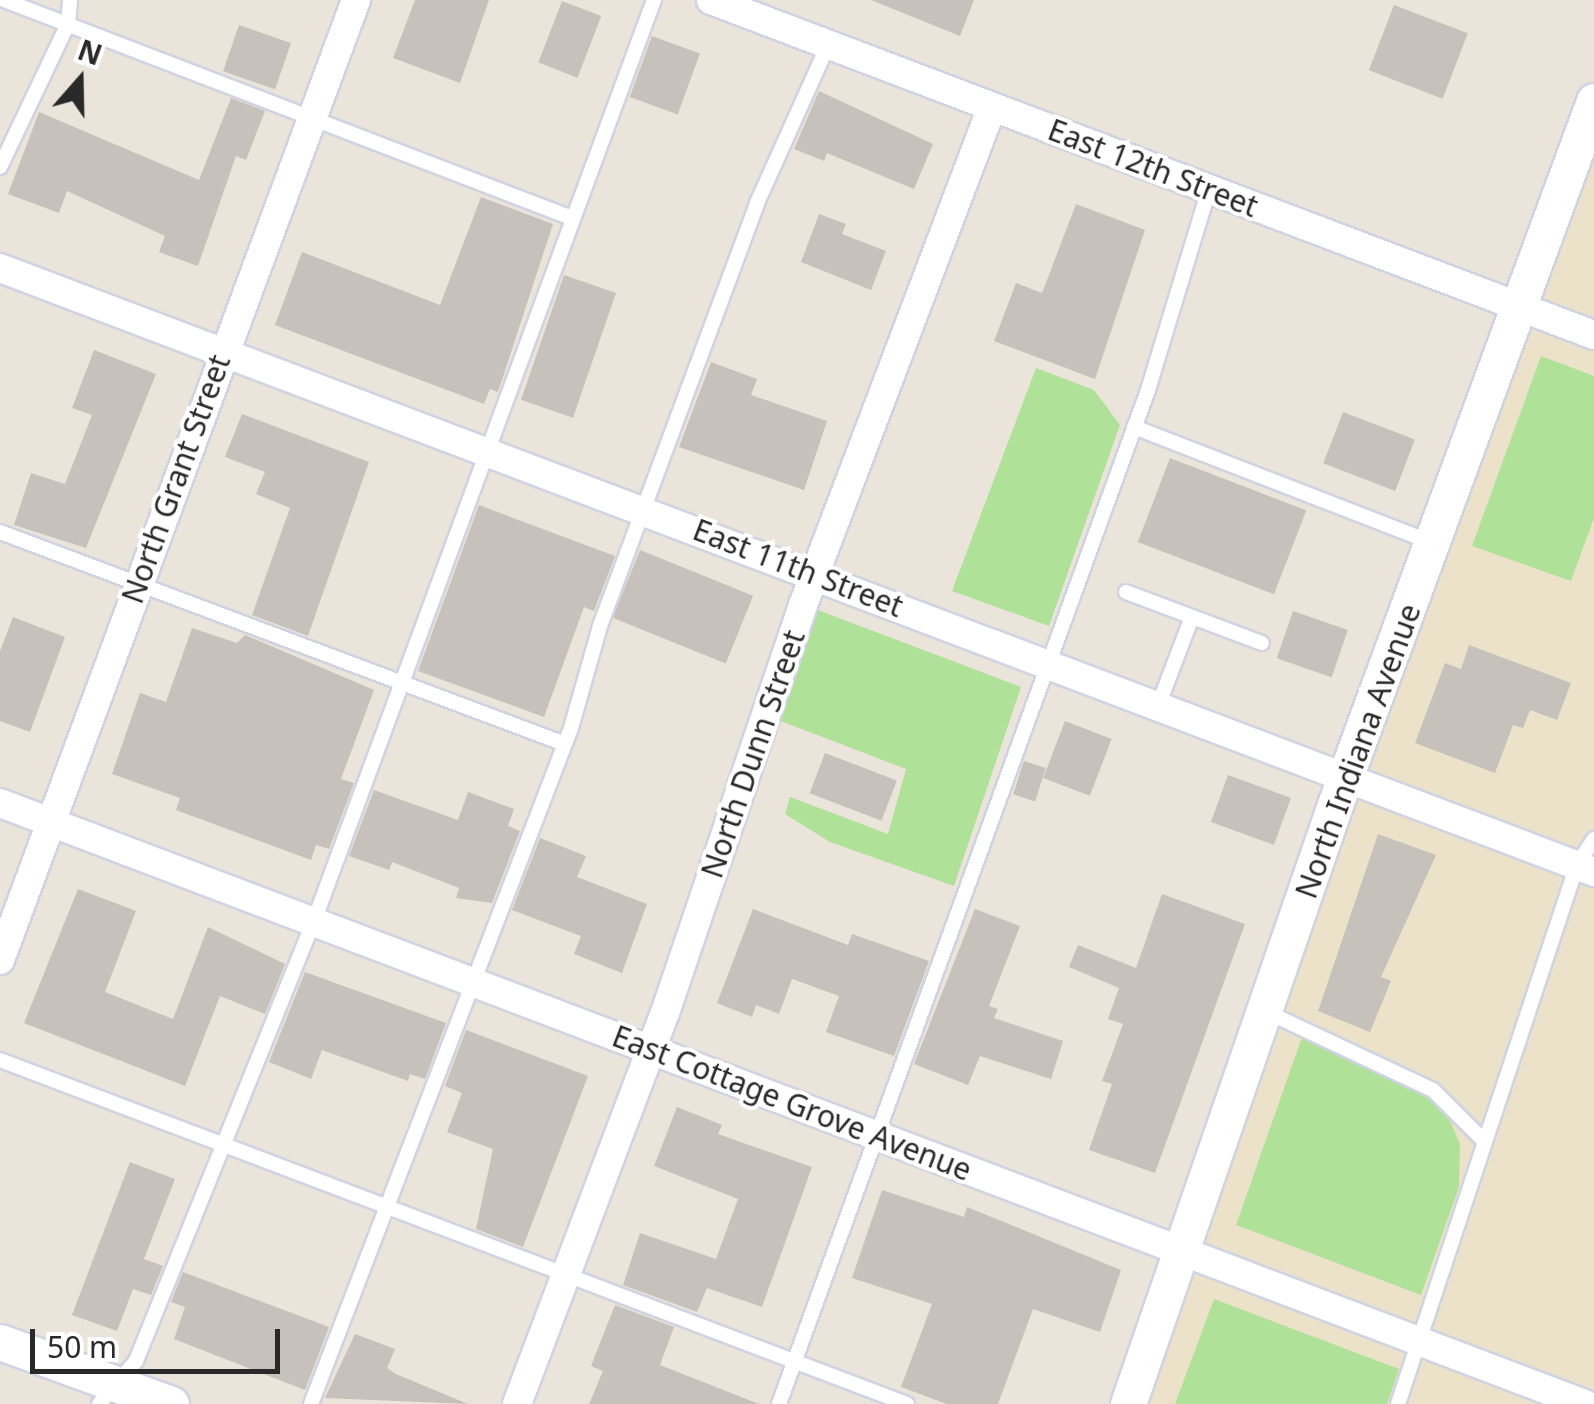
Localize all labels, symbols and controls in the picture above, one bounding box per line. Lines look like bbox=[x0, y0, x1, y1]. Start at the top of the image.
north arrow bbox=[30, 30, 130, 130]
text: N bbox=[73, 30, 107, 74]
street label: East 12th Street bbox=[1043, 111, 1263, 225]
street label: North Grant Street bbox=[114, 350, 238, 608]
street label: East 11th Street bbox=[688, 511, 908, 625]
street label: North Indiana Avenue bbox=[1288, 599, 1428, 903]
street label: North Dunn Street bbox=[694, 625, 812, 883]
street label: East Cottage Grove Avenue bbox=[607, 1018, 977, 1188]
scale bar bbox=[35, 1309, 285, 1371]
text: 50 m bbox=[47, 1326, 117, 1367]

